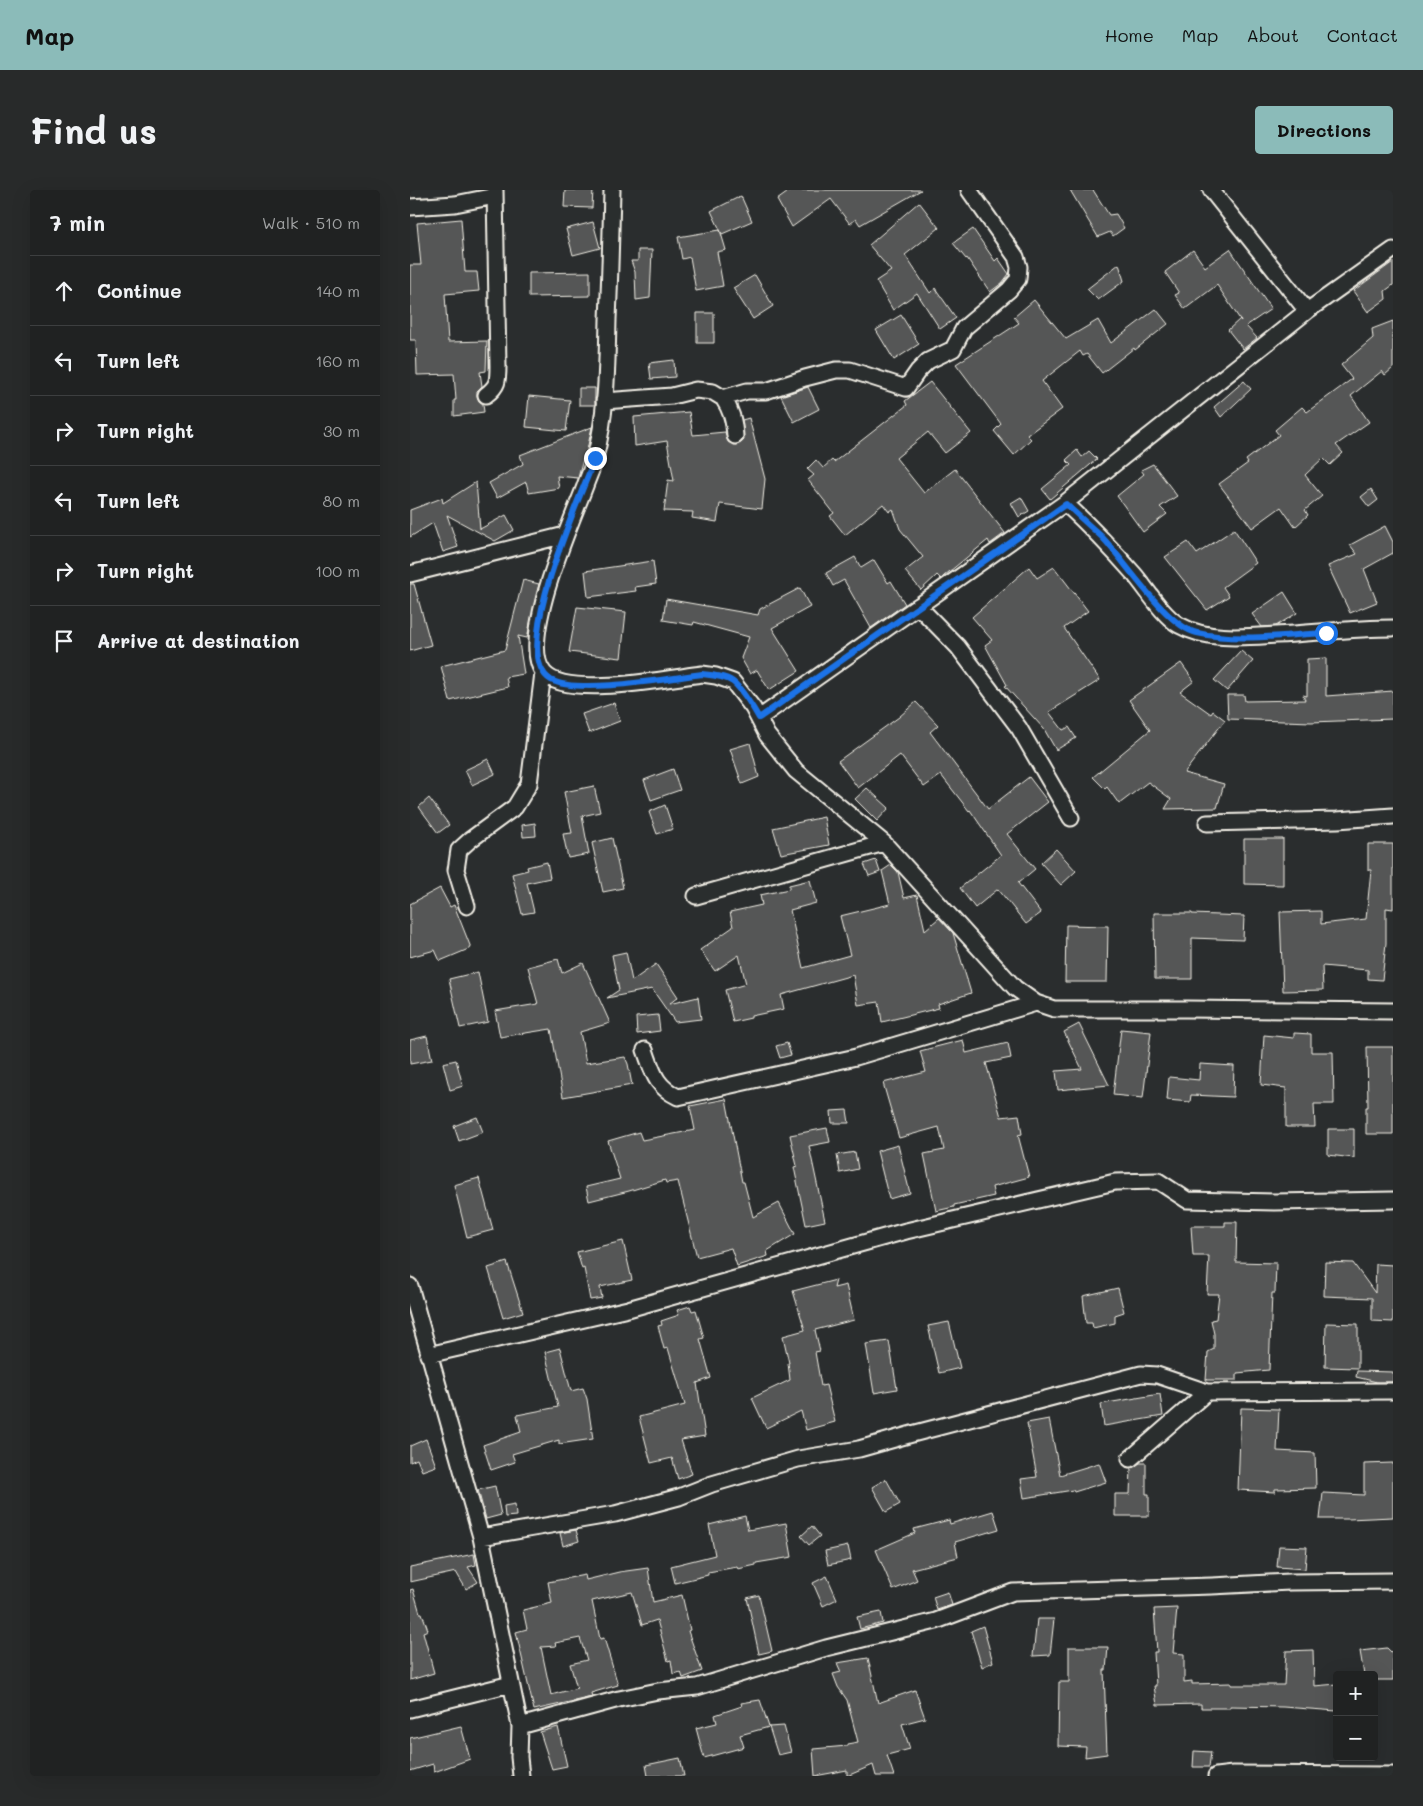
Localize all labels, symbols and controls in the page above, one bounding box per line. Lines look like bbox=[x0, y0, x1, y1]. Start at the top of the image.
text: Map bbox=[25, 20, 74, 51]
text: Home bbox=[1105, 23, 1154, 47]
text: Map bbox=[1182, 23, 1218, 47]
text: About bbox=[1246, 23, 1299, 47]
text: Contact bbox=[1327, 23, 1398, 47]
button: Directions bbox=[1255, 106, 1393, 154]
text: Find us bbox=[30, 107, 157, 153]
text: 7 min bbox=[50, 209, 105, 236]
text: Walk · 510 m bbox=[262, 212, 360, 233]
icon: ahead bbox=[50, 277, 78, 305]
text: Continue bbox=[97, 278, 182, 303]
text: 140 m bbox=[316, 280, 360, 301]
icon: left bbox=[50, 347, 78, 375]
text: Turn left bbox=[97, 348, 180, 373]
text: 160 m bbox=[315, 350, 360, 371]
icon: right bbox=[50, 417, 78, 445]
text: Turn right bbox=[97, 418, 194, 443]
text: 30 m bbox=[323, 420, 360, 441]
route end bbox=[584, 447, 607, 470]
icon: left bbox=[50, 487, 78, 515]
text: Turn left bbox=[97, 488, 180, 513]
text: 80 m bbox=[323, 490, 360, 511]
icon: right bbox=[50, 557, 78, 585]
text: Turn right bbox=[97, 558, 194, 583]
text: 100 m bbox=[315, 560, 360, 581]
route start bbox=[1315, 622, 1338, 645]
icon: arrive bbox=[50, 627, 78, 655]
text: Arrive at destination bbox=[97, 628, 300, 653]
map controls bbox=[1333, 1671, 1378, 1761]
button: + bbox=[1333, 1671, 1378, 1716]
button: − bbox=[1333, 1716, 1378, 1761]

